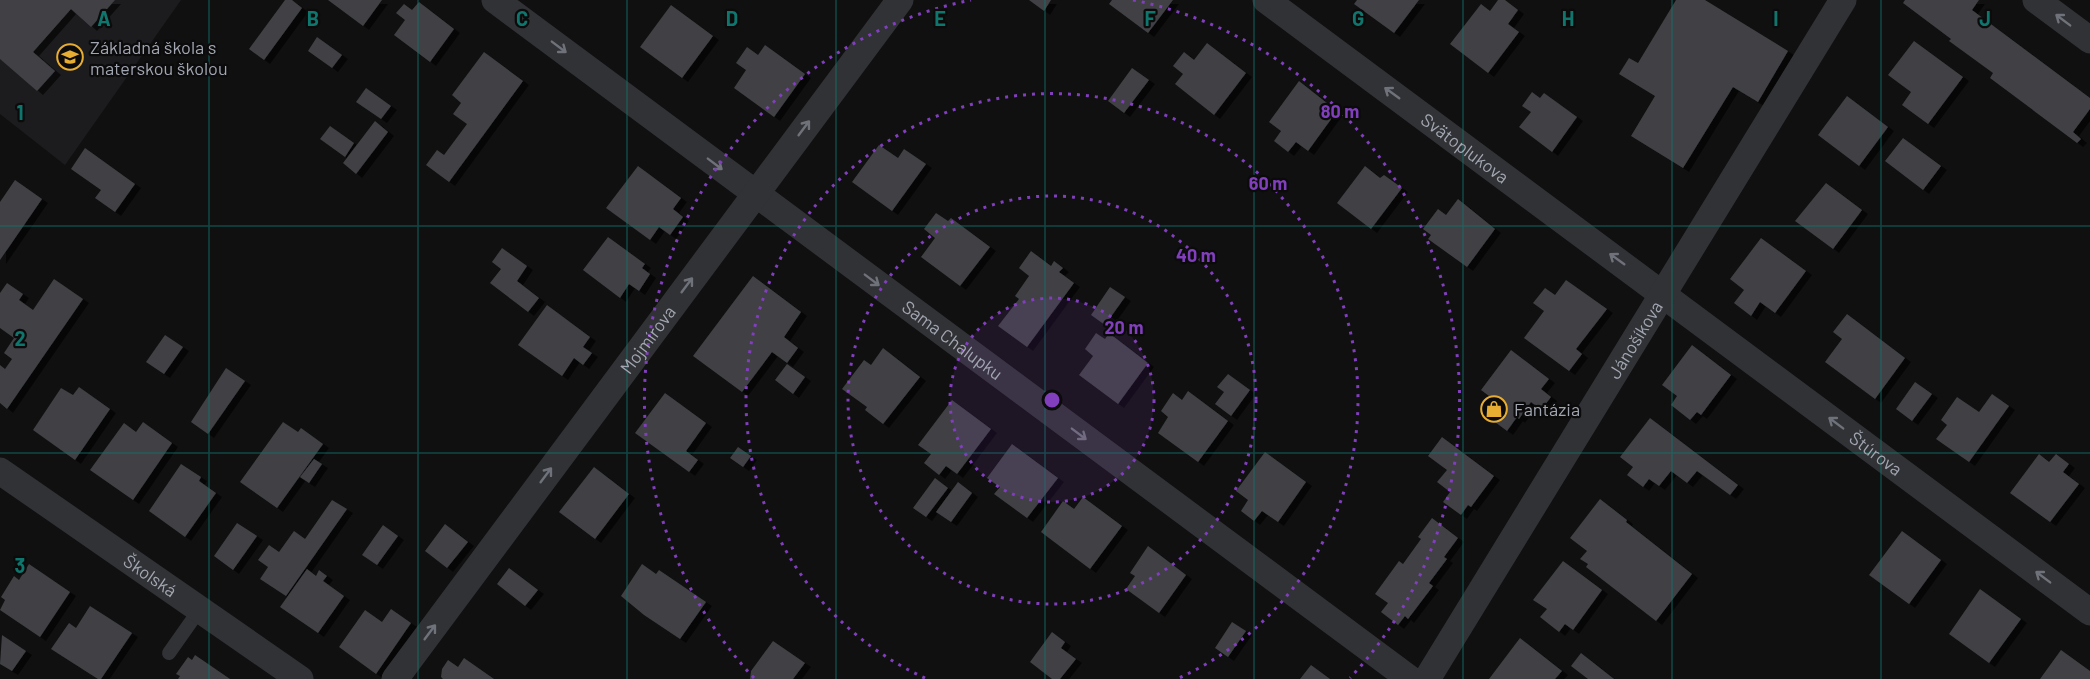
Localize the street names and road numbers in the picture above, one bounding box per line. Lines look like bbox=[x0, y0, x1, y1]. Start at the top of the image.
street label: Svätoplukova bbox=[1417, 108, 1513, 188]
street label: Sama Chalupku bbox=[898, 295, 1007, 384]
street label: Jánošíkova bbox=[1603, 297, 1667, 383]
street label: Mojmírova bbox=[615, 301, 680, 378]
street label: Štúrova bbox=[1845, 426, 1907, 480]
street label: Školská bbox=[120, 549, 181, 601]

